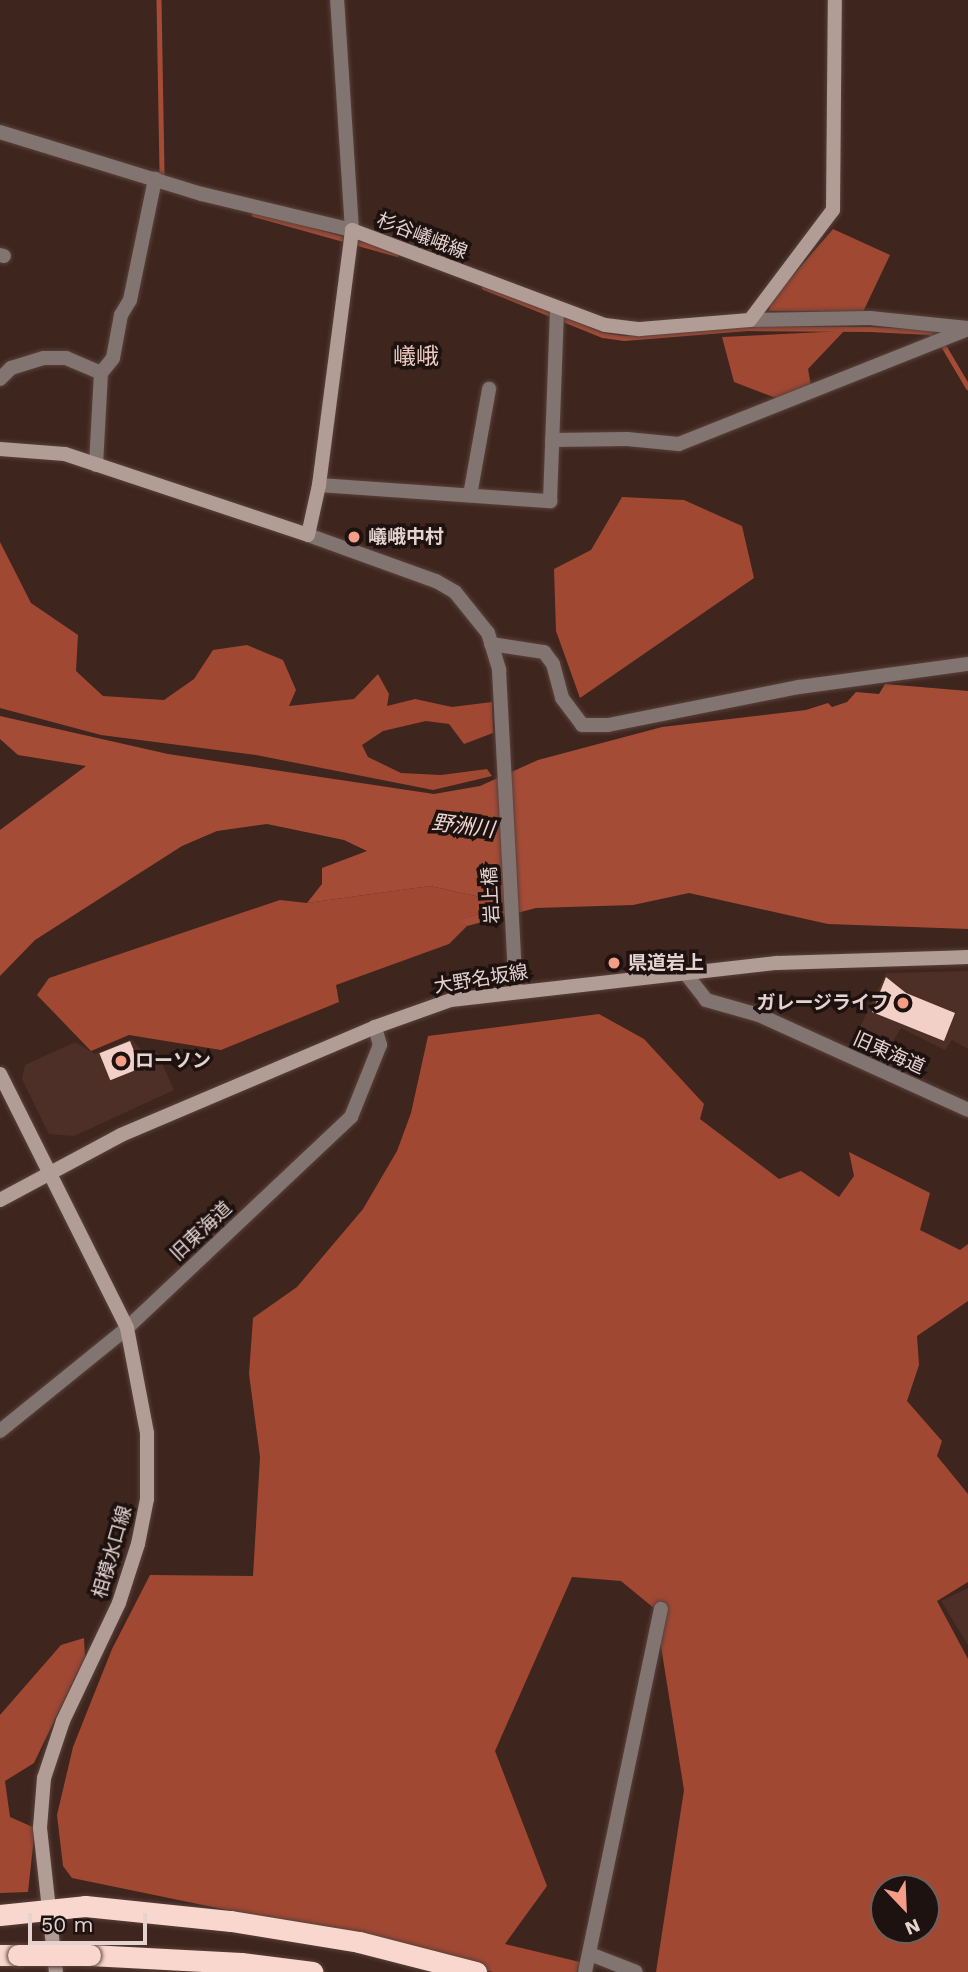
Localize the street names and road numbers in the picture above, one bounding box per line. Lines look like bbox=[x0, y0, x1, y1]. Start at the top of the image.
street label: 杉谷嶬峨線 bbox=[374, 208, 470, 264]
street label: 岩上橋 bbox=[478, 866, 504, 924]
street label: 大野名坂線 bbox=[432, 960, 530, 998]
street label: 旧東海道 bbox=[850, 1027, 928, 1079]
street label: 旧東海道 bbox=[165, 1197, 237, 1265]
street label: 相模水口線 bbox=[88, 1503, 136, 1601]

